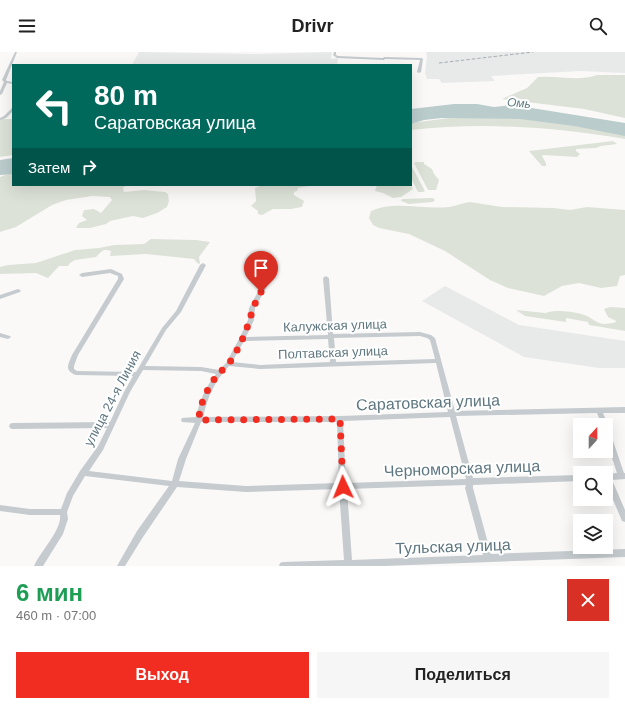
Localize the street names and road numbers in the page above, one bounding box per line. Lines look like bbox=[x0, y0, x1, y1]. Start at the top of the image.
street label: Калужская улица bbox=[283, 316, 388, 335]
street label: Полтавская улица bbox=[278, 343, 389, 362]
street label: улица 24-я Линия bbox=[81, 348, 144, 449]
street label: Саратовская улица bbox=[356, 391, 500, 414]
street label: Черноморская улица bbox=[384, 457, 541, 480]
street label: Тульская улица bbox=[395, 536, 511, 557]

